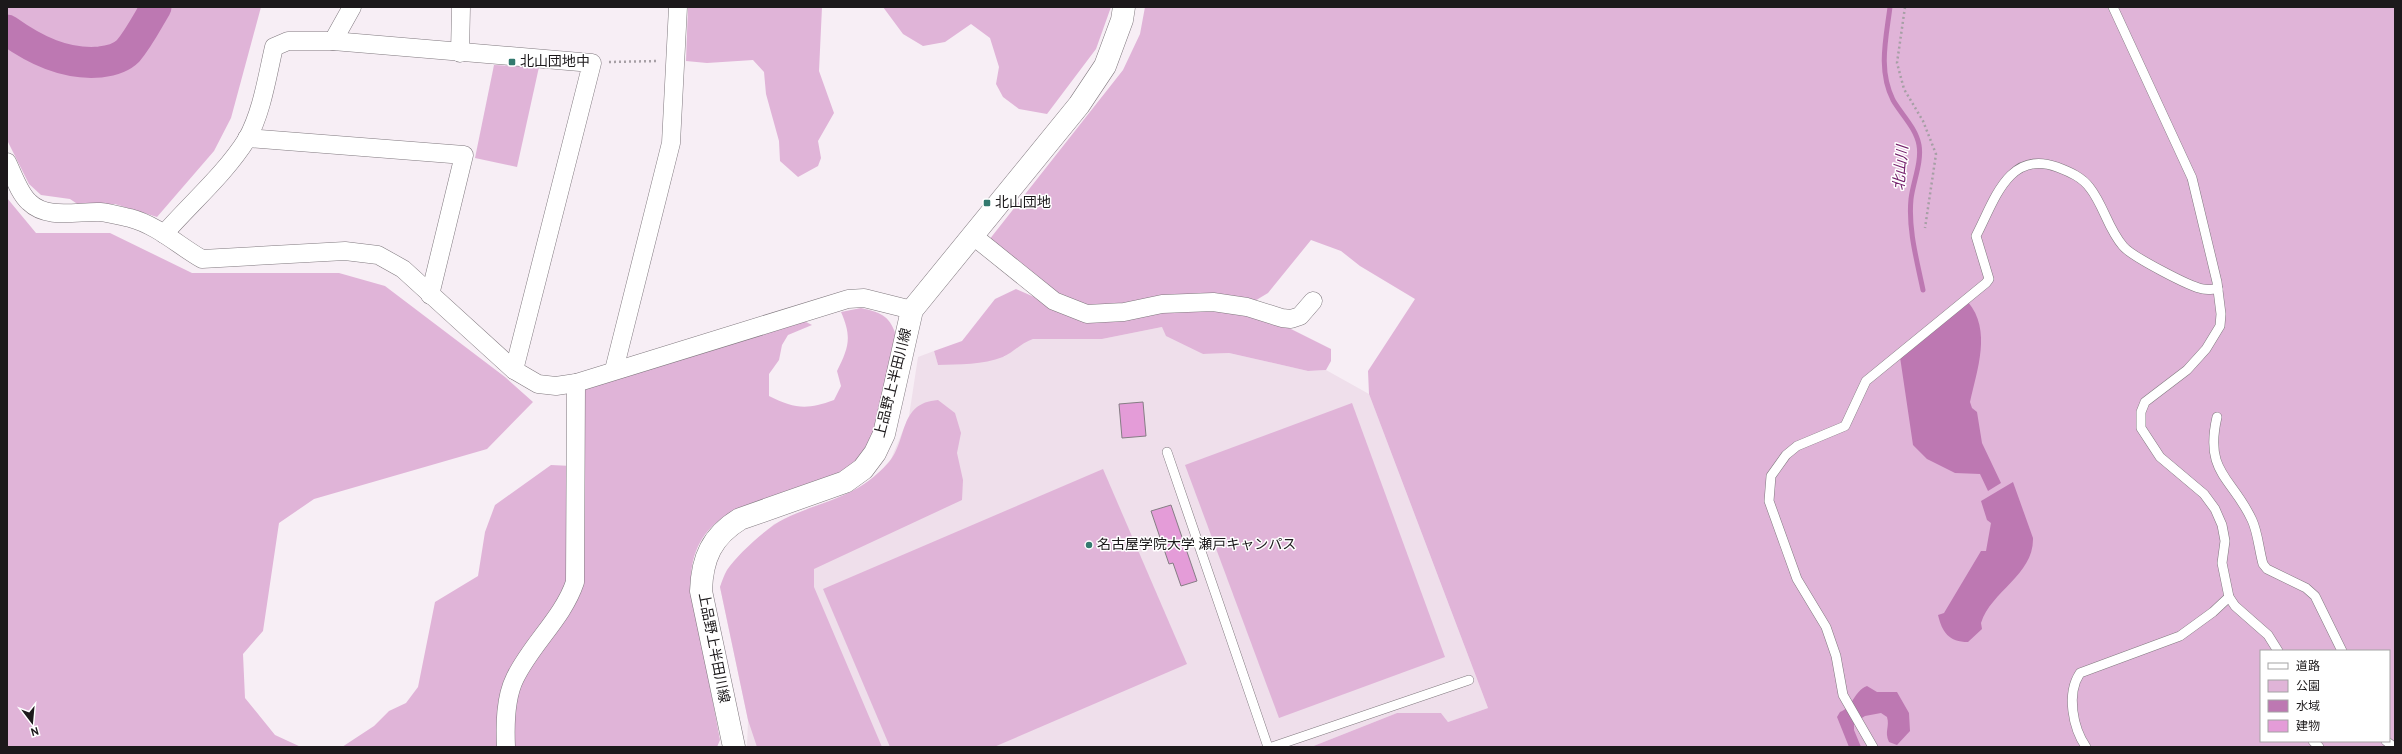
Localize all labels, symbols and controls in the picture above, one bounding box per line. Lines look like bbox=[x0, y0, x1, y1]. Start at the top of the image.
place label: 北山団地中 bbox=[520, 53, 590, 71]
marker: 北山団地中 bbox=[507, 57, 517, 67]
water label: 北山川 bbox=[1891, 143, 1914, 191]
place label: 北山団地 bbox=[995, 194, 1051, 212]
marker: 北山団地 bbox=[982, 198, 992, 208]
street label: 上品野上半田川線 bbox=[872, 327, 916, 439]
place label: 名古屋学院大学 瀬戸キャンパス bbox=[1097, 537, 1296, 554]
marker: 名古屋学院大学 瀬戸キャンパス bbox=[1084, 540, 1094, 550]
street label: 上品野上半田川線 bbox=[694, 591, 732, 705]
legend bbox=[2260, 650, 2390, 742]
text: 道路 bbox=[2296, 659, 2320, 675]
text: 公園 bbox=[2296, 679, 2320, 695]
text: 水域 bbox=[2296, 699, 2320, 715]
north arrow bbox=[12, 702, 52, 742]
text: 建物 bbox=[2296, 719, 2320, 735]
text: N bbox=[29, 723, 40, 738]

